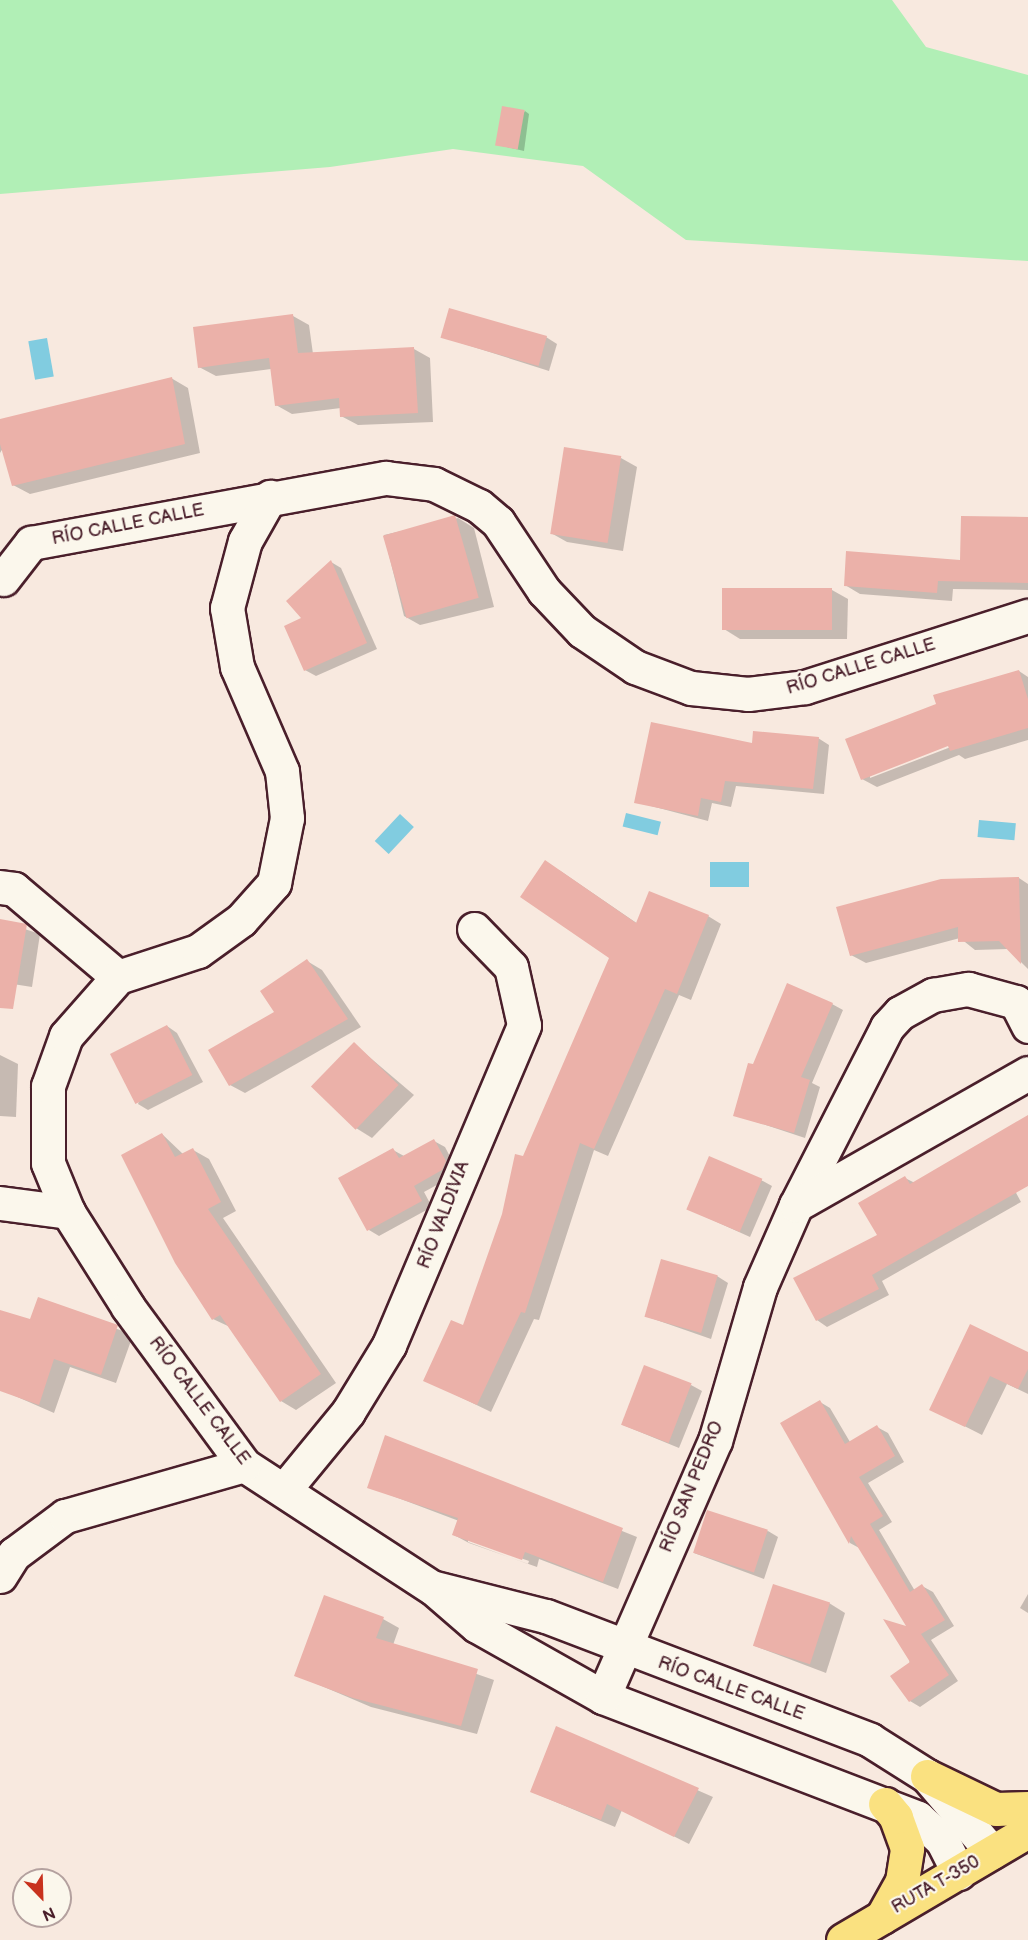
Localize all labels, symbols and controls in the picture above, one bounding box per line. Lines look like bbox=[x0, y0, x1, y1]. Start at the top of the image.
street label: RÍO CALLE CALLE bbox=[50, 500, 206, 550]
street label: RÍO CALLE CALLE bbox=[784, 634, 938, 700]
street label: RÍO VALDIVIA bbox=[413, 1158, 475, 1272]
street label: RÍO CALLE CALLE bbox=[144, 1333, 254, 1469]
street label: RÍO SAN PEDRO bbox=[656, 1418, 728, 1556]
street label: RÍO CALLE CALLE bbox=[655, 1652, 807, 1726]
street label: RUTA T-350 bbox=[888, 1851, 984, 1919]
north arrow bbox=[12, 1868, 72, 1928]
text: N bbox=[39, 1902, 58, 1924]

